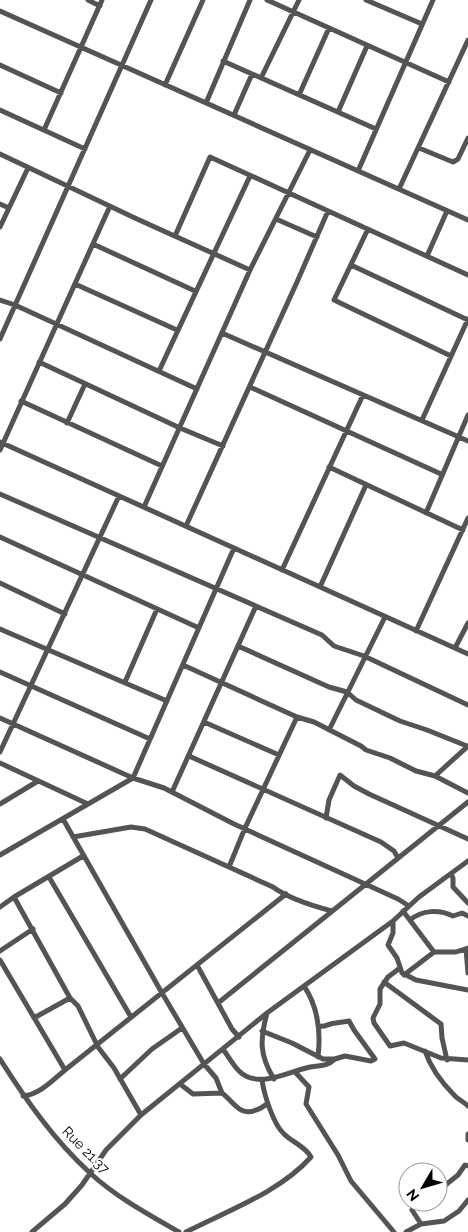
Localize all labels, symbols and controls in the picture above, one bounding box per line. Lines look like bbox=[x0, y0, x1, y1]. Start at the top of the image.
street label: Rue 21.37 bbox=[59, 1123, 113, 1177]
north arrow bbox=[398, 1162, 448, 1212]
text: N bbox=[403, 1186, 422, 1204]

